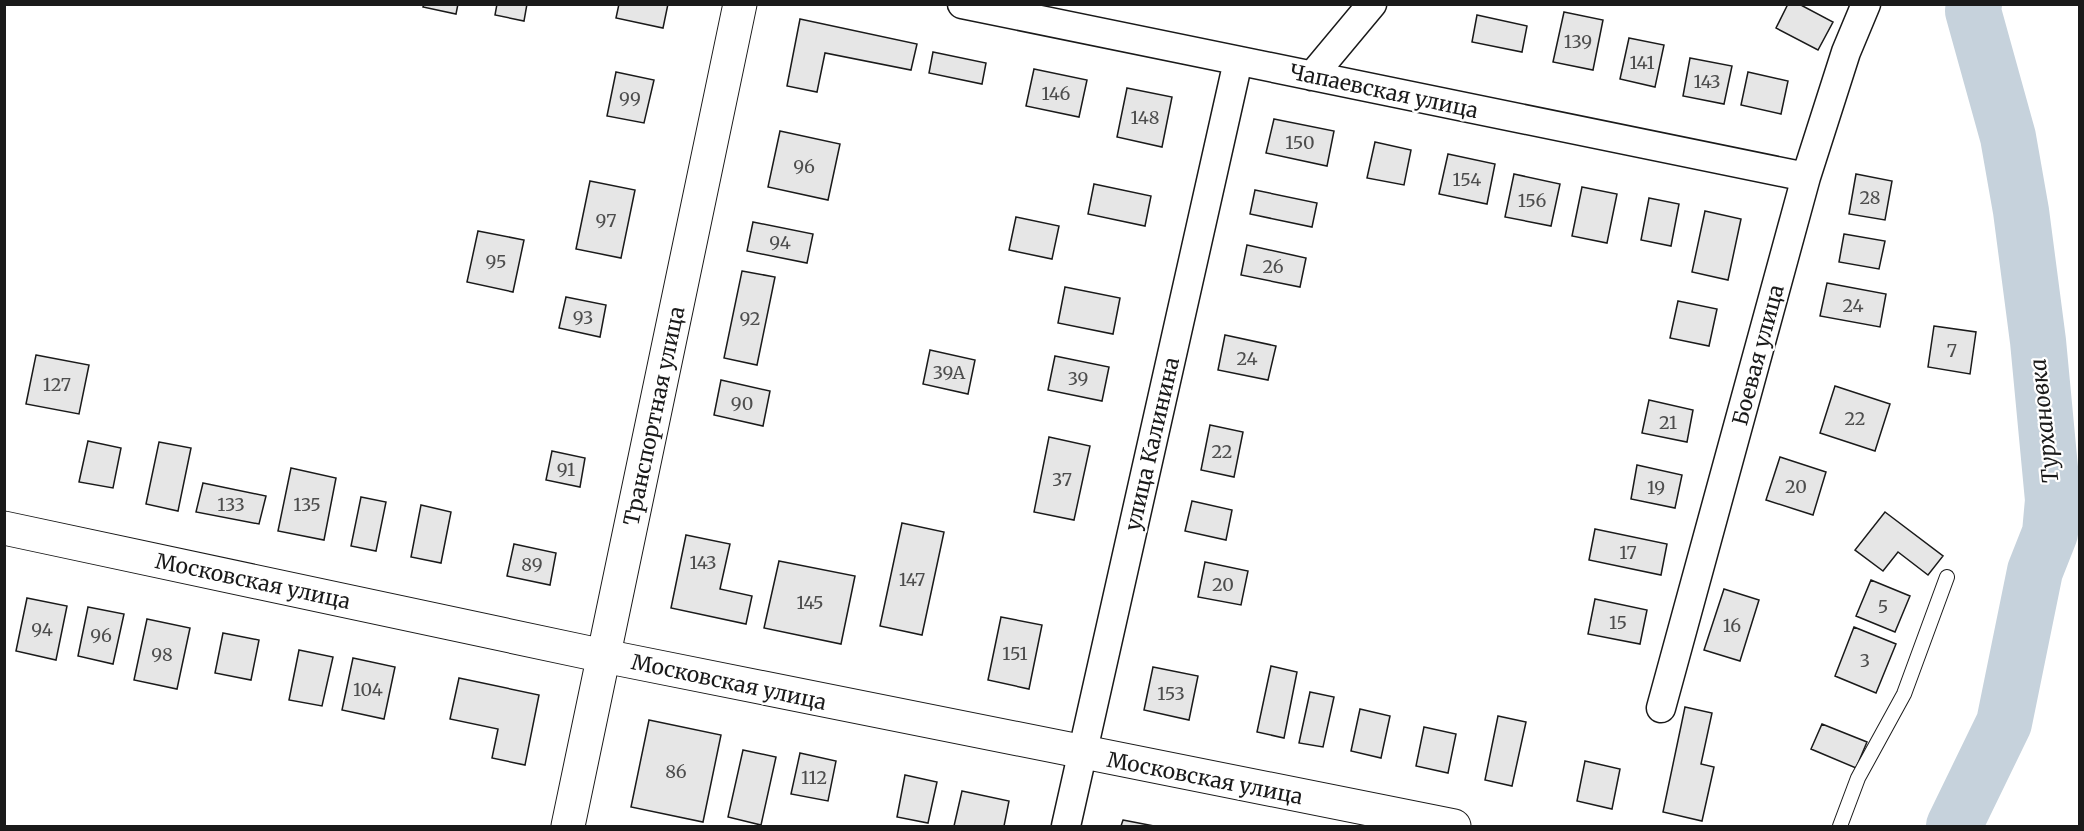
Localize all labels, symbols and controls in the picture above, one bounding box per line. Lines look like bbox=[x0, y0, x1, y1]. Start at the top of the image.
house number: 139 bbox=[1564, 30, 1592, 53]
house number: 141 bbox=[1629, 51, 1655, 74]
street label: Чапаевская улица bbox=[1287, 58, 1481, 124]
house number: 143 bbox=[1694, 70, 1720, 93]
house number: 146 bbox=[1042, 82, 1071, 105]
house number: 99 bbox=[619, 87, 641, 110]
house number: 148 bbox=[1131, 106, 1159, 129]
house number: 150 bbox=[1285, 131, 1315, 154]
house number: 96 bbox=[793, 155, 815, 178]
house number: 154 bbox=[1453, 168, 1481, 191]
house number: 28 bbox=[1859, 186, 1881, 209]
house number: 156 bbox=[1518, 189, 1546, 212]
house number: 97 bbox=[596, 209, 616, 232]
house number: 94 bbox=[769, 231, 791, 254]
house number: 95 bbox=[486, 250, 507, 273]
house number: 26 bbox=[1262, 255, 1284, 278]
street label: Боевая улица bbox=[1726, 282, 1790, 428]
house number: 24 bbox=[1842, 294, 1864, 317]
street label: Транспортная улица bbox=[618, 304, 690, 528]
house number: 93 bbox=[573, 306, 593, 329]
house number: 92 bbox=[739, 307, 761, 330]
house number: 7 bbox=[1947, 339, 1957, 362]
house number: 24 bbox=[1236, 347, 1258, 370]
street label: улица Калинина bbox=[1119, 355, 1185, 533]
water label: Турхановка bbox=[2024, 357, 2064, 485]
house number: 39А bbox=[933, 361, 965, 384]
house number: 39 bbox=[1068, 367, 1088, 390]
house number: 127 bbox=[43, 373, 71, 396]
house number: 90 bbox=[731, 392, 753, 415]
house number: 22 bbox=[1844, 407, 1866, 430]
house number: 21 bbox=[1659, 411, 1677, 434]
house number: 22 bbox=[1211, 440, 1233, 463]
house number: 91 bbox=[557, 458, 575, 481]
house number: 37 bbox=[1052, 468, 1072, 491]
house number: 20 bbox=[1785, 475, 1807, 498]
house number: 19 bbox=[1647, 476, 1665, 499]
house number: 133 bbox=[217, 493, 245, 516]
house number: 135 bbox=[293, 493, 321, 516]
house number: 17 bbox=[1619, 541, 1637, 564]
street label: Московская улица bbox=[153, 547, 353, 615]
house number: 143 bbox=[690, 551, 716, 574]
house number: 89 bbox=[521, 553, 543, 576]
house number: 147 bbox=[899, 568, 925, 591]
house number: 20 bbox=[1212, 573, 1234, 596]
house number: 145 bbox=[796, 591, 824, 614]
house number: 5 bbox=[1878, 595, 1888, 618]
house number: 15 bbox=[1609, 611, 1627, 634]
house number: 16 bbox=[1723, 614, 1741, 637]
house number: 94 bbox=[31, 618, 53, 641]
house number: 96 bbox=[90, 624, 112, 647]
house number: 151 bbox=[1002, 642, 1028, 665]
house number: 98 bbox=[151, 643, 173, 666]
street label: Московская улица bbox=[629, 648, 829, 716]
house number: 3 bbox=[1860, 649, 1870, 672]
house number: 104 bbox=[353, 678, 383, 701]
house number: 153 bbox=[1157, 682, 1185, 705]
street label: Московская улица bbox=[1105, 746, 1305, 810]
house number: 86 bbox=[665, 760, 687, 783]
house number: 112 bbox=[801, 766, 827, 789]

